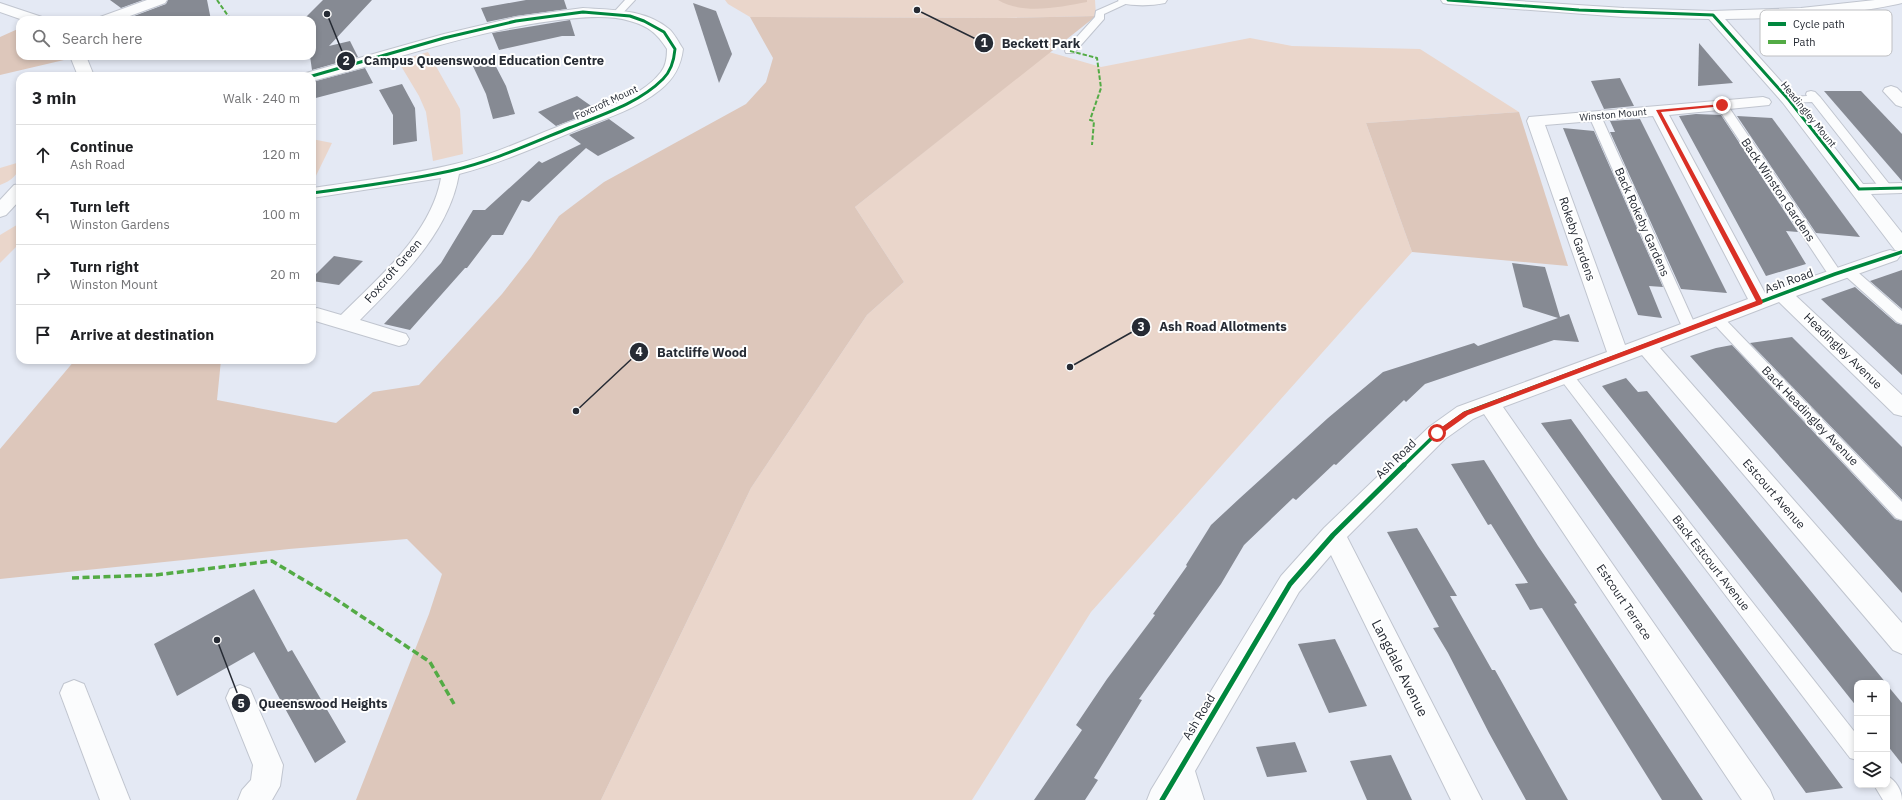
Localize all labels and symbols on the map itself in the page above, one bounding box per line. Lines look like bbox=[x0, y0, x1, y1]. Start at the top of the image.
legend bbox=[1760, 10, 1892, 56]
text: Cycle path bbox=[1793, 17, 1845, 31]
callout: Beckett Park bbox=[974, 30, 1089, 55]
text: 1 bbox=[980, 35, 988, 50]
text: Beckett Park bbox=[1002, 35, 1081, 52]
text: Path bbox=[1793, 35, 1816, 49]
callout: Campus Queenswood Education Centre bbox=[336, 48, 613, 73]
text: Campus Queenswood Education Centre bbox=[364, 52, 604, 69]
text: 2 bbox=[342, 53, 350, 68]
street label: Headingley Mount bbox=[1778, 79, 1840, 150]
street label: Foxcroft Mount bbox=[573, 82, 640, 123]
route end bbox=[1713, 96, 1731, 114]
street label: Winston Mount bbox=[1579, 105, 1648, 124]
street label: Back Winston Gardens bbox=[1738, 135, 1819, 244]
street label: Back Rokeby Gardens bbox=[1612, 165, 1673, 279]
street label: Rokeby Gardens bbox=[1556, 195, 1599, 283]
street label: Foxcroft Green bbox=[361, 236, 424, 306]
street label: Ash Road bbox=[1762, 265, 1815, 296]
street label: Headingley Avenue bbox=[1801, 309, 1886, 392]
callout: Ash Road Allotments bbox=[1131, 314, 1295, 339]
text: Ash Road Allotments bbox=[1159, 318, 1287, 335]
text: 3 bbox=[1137, 319, 1145, 334]
callout: Batcliffe Wood bbox=[629, 340, 755, 365]
text: 4 bbox=[635, 344, 643, 359]
text: Batcliffe Wood bbox=[657, 344, 747, 361]
street label: Back Headingley Avenue bbox=[1759, 363, 1862, 469]
route start bbox=[1428, 424, 1446, 442]
street label: Ash Road bbox=[1372, 436, 1419, 482]
street label: Estcourt Avenue bbox=[1740, 456, 1809, 532]
street label: Back Estcourt Avenue bbox=[1669, 512, 1754, 614]
street label: Estcourt Terrace bbox=[1594, 561, 1656, 643]
street label: Langdale Avenue bbox=[1368, 616, 1432, 720]
callout: Queenswood Heights bbox=[231, 691, 396, 716]
street label: Ash Road bbox=[1179, 691, 1218, 742]
text: Queenswood Heights bbox=[258, 695, 388, 712]
text: 5 bbox=[237, 696, 245, 711]

